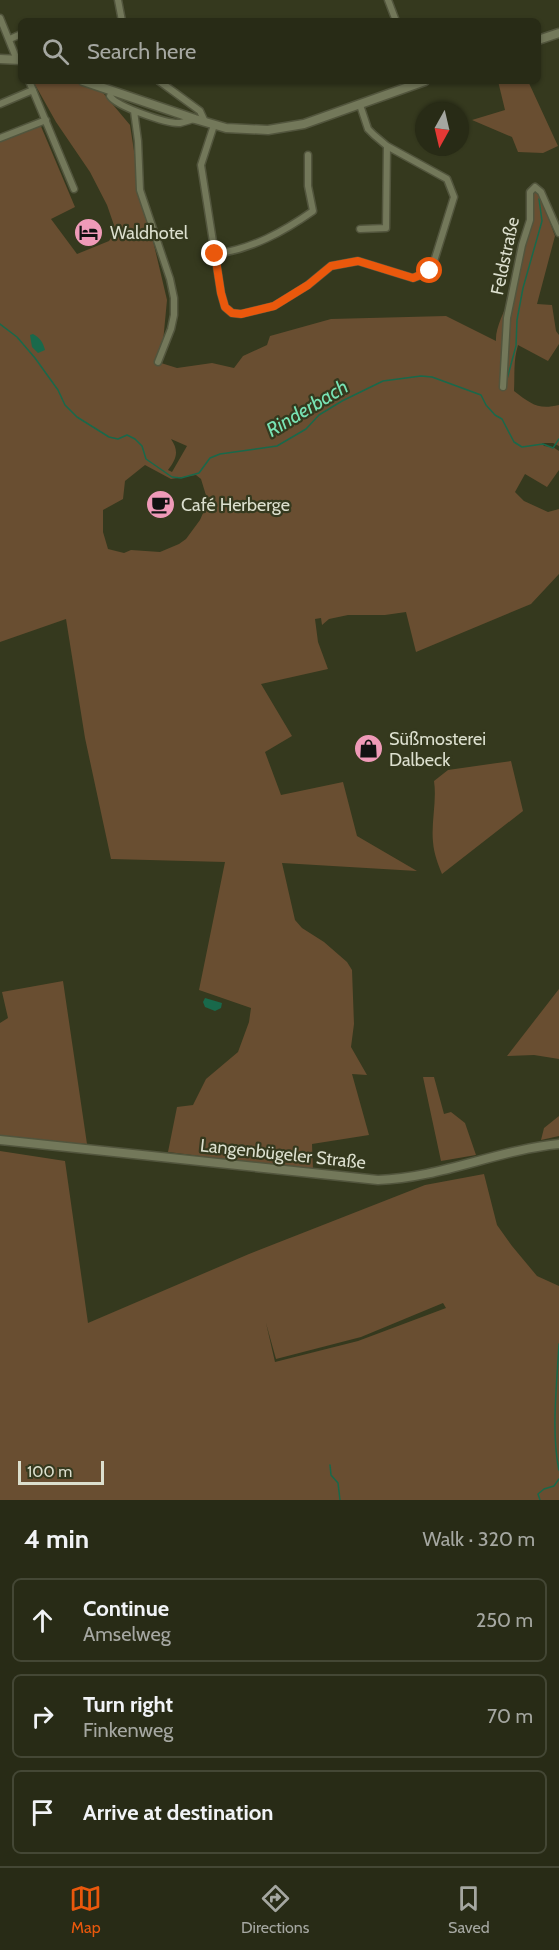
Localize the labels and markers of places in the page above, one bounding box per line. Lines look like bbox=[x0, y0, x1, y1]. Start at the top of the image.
hotel icon: Waldhotel bbox=[73, 217, 105, 249]
place label: Waldhotel bbox=[110, 222, 189, 244]
cafe icon: Café Herberge bbox=[144, 489, 176, 521]
place label: Café Herberge bbox=[181, 494, 290, 516]
place label: Süßmosterei Dalbeck bbox=[389, 728, 486, 771]
shop icon: Süßmosterei Dalbeck bbox=[352, 733, 384, 765]

